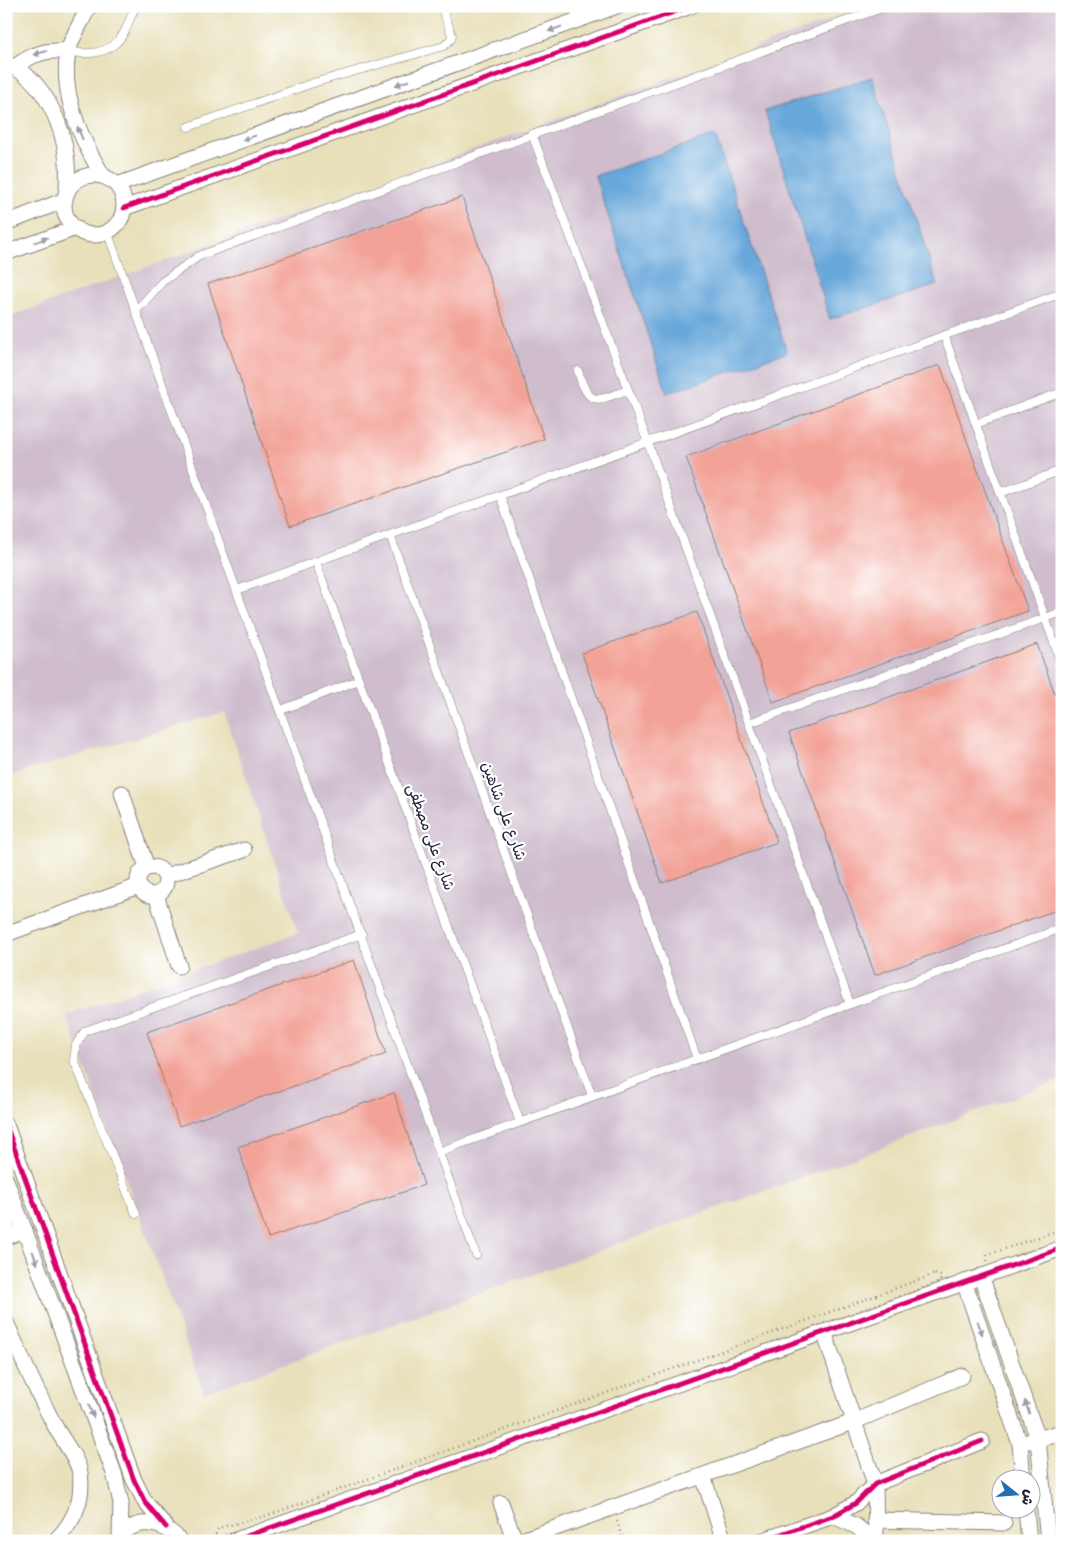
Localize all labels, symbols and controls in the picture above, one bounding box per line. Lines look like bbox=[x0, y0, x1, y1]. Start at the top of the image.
one-way arrow bbox=[547, 25, 562, 33]
one-way arrow bbox=[32, 49, 47, 57]
one-way arrow bbox=[394, 80, 409, 87]
one-way arrow bbox=[76, 125, 84, 140]
one-way arrow bbox=[241, 135, 256, 142]
one-way arrow bbox=[34, 236, 49, 244]
street label: شارع على شاهين bbox=[474, 758, 534, 864]
street label: شارع على مصطفى bbox=[400, 780, 462, 894]
one-way arrow bbox=[32, 1251, 39, 1266]
one-way arrow bbox=[976, 1321, 984, 1336]
one-way arrow bbox=[1023, 1399, 1031, 1414]
one-way arrow bbox=[87, 1404, 95, 1419]
north arrow bbox=[990, 1470, 1040, 1520]
text: ش bbox=[1014, 1487, 1042, 1509]

